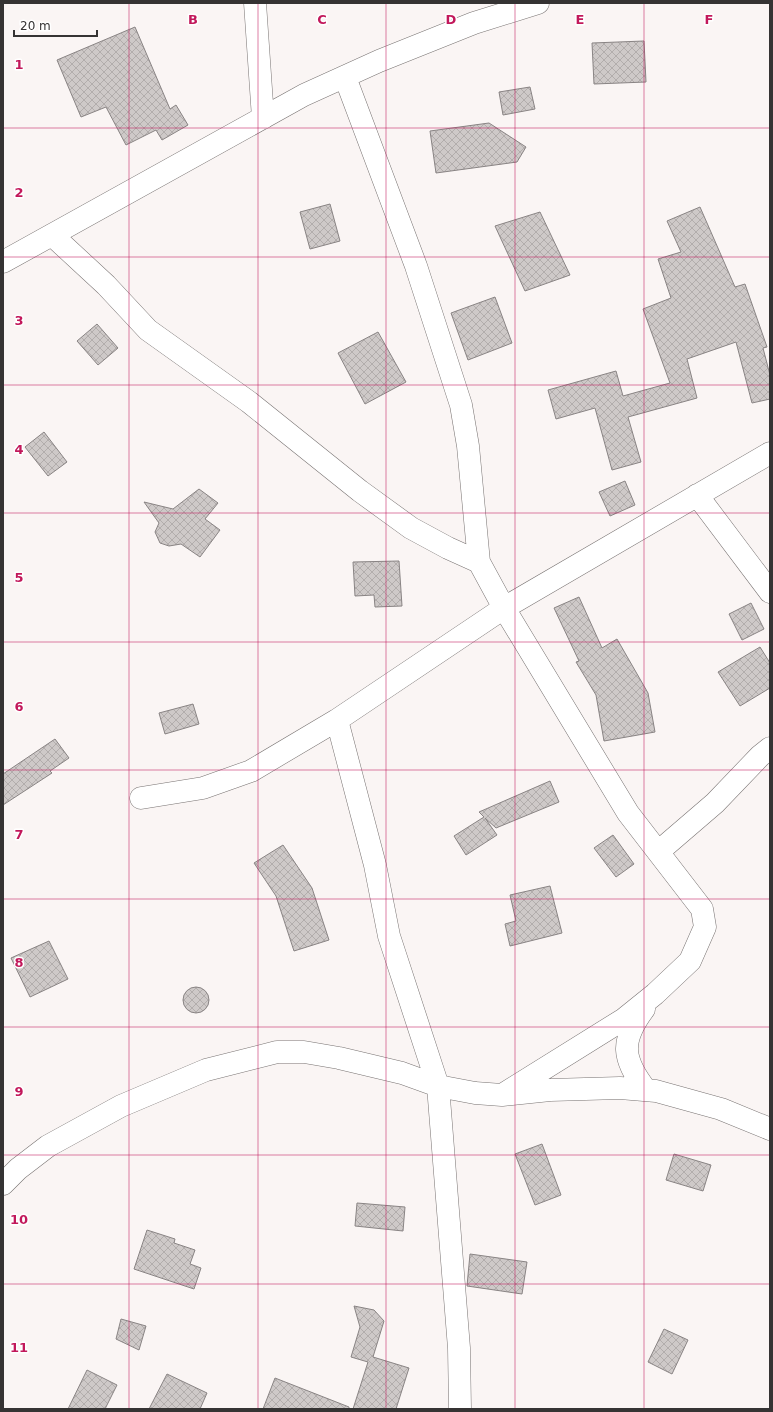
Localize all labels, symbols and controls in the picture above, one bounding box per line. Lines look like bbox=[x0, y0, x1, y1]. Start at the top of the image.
scale bar bbox=[14, 12, 97, 38]
text: B bbox=[188, 12, 198, 27]
text: C bbox=[317, 12, 327, 27]
text: D bbox=[446, 12, 457, 27]
text: E bbox=[576, 12, 584, 27]
text: F bbox=[705, 12, 713, 27]
text: 20 m bbox=[20, 19, 51, 33]
text: 1 bbox=[14, 57, 24, 72]
text: 2 bbox=[14, 185, 24, 200]
text: 3 bbox=[14, 313, 24, 328]
text: 4 bbox=[14, 442, 24, 457]
text: 5 bbox=[14, 570, 24, 585]
text: 6 bbox=[14, 699, 24, 714]
text: 7 bbox=[14, 827, 24, 842]
text: 8 bbox=[14, 955, 24, 970]
text: 9 bbox=[14, 1084, 24, 1099]
text: 10 bbox=[10, 1212, 28, 1227]
text: 11 bbox=[10, 1340, 28, 1355]

